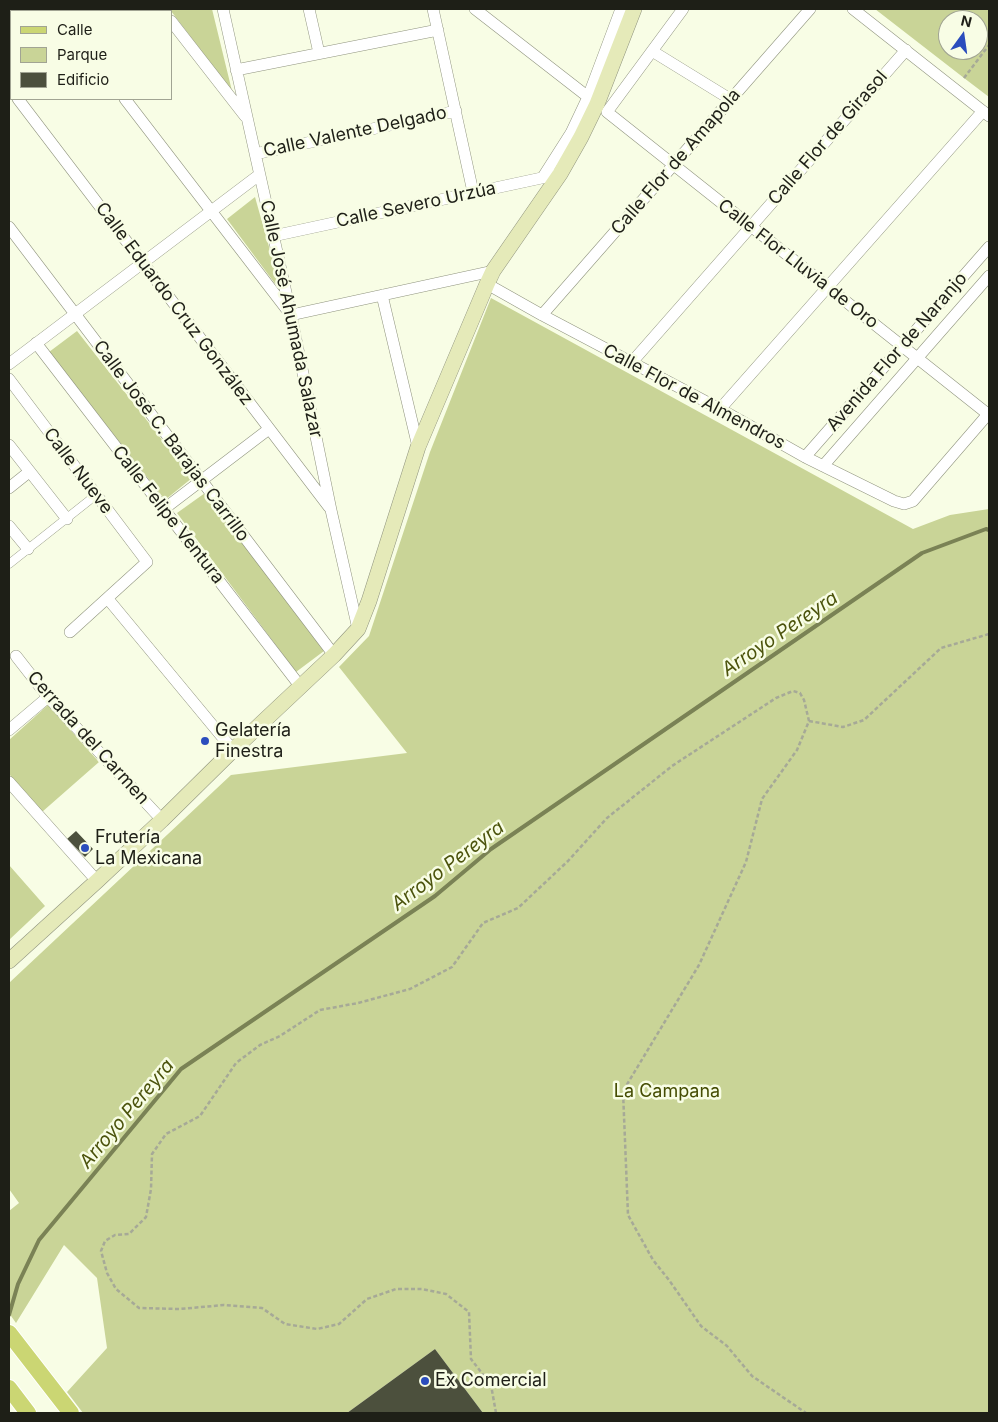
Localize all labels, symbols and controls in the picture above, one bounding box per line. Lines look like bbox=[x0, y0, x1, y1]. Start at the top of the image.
legend bbox=[10, 10, 172, 100]
north arrow bbox=[938, 10, 988, 60]
text: N bbox=[959, 11, 974, 30]
text: Calle bbox=[57, 20, 92, 39]
text: Parque bbox=[57, 45, 107, 64]
street label: Calle Flor de Girasol bbox=[764, 66, 892, 210]
text: Edificio bbox=[57, 70, 109, 89]
street label: Calle Flor de Amapola bbox=[607, 85, 745, 239]
street label: Calle Valente Delgado bbox=[261, 102, 449, 162]
street label: Calle Severo Urzúa bbox=[334, 178, 498, 232]
street label: Calle Flor Lluvia de Oro bbox=[714, 195, 882, 333]
street label: Calle Eduardo Cruz González bbox=[91, 198, 257, 410]
street label: Calle José Ahumada Salazar bbox=[255, 198, 327, 440]
street label: Avenida Flor de Naranjo bbox=[822, 268, 972, 436]
street label: Calle José C. Barajas Carrillo bbox=[88, 336, 254, 546]
street label: Calle Flor de Almendros bbox=[599, 340, 789, 454]
street label: Calle Nueve bbox=[39, 424, 117, 518]
street label: Calle Felipe Ventura bbox=[107, 442, 229, 588]
water label: Arroyo Pereyra bbox=[718, 587, 842, 681]
street label: Cerrada del Carmen bbox=[22, 667, 154, 809]
place label: Gelatería Finestra bbox=[215, 720, 291, 762]
marker: Gelatería Finestra bbox=[199, 735, 211, 747]
water label: Arroyo Pereyra bbox=[387, 816, 509, 916]
place label: Frutería La Mexicana bbox=[95, 827, 202, 870]
marker: Frutería La Mexicana bbox=[79, 842, 91, 854]
water label: Arroyo Pereyra bbox=[75, 1055, 179, 1173]
park label: La Campana bbox=[614, 1081, 720, 1103]
place label: Ex Comercial bbox=[435, 1370, 546, 1392]
marker: Ex Comercial bbox=[419, 1375, 431, 1387]

